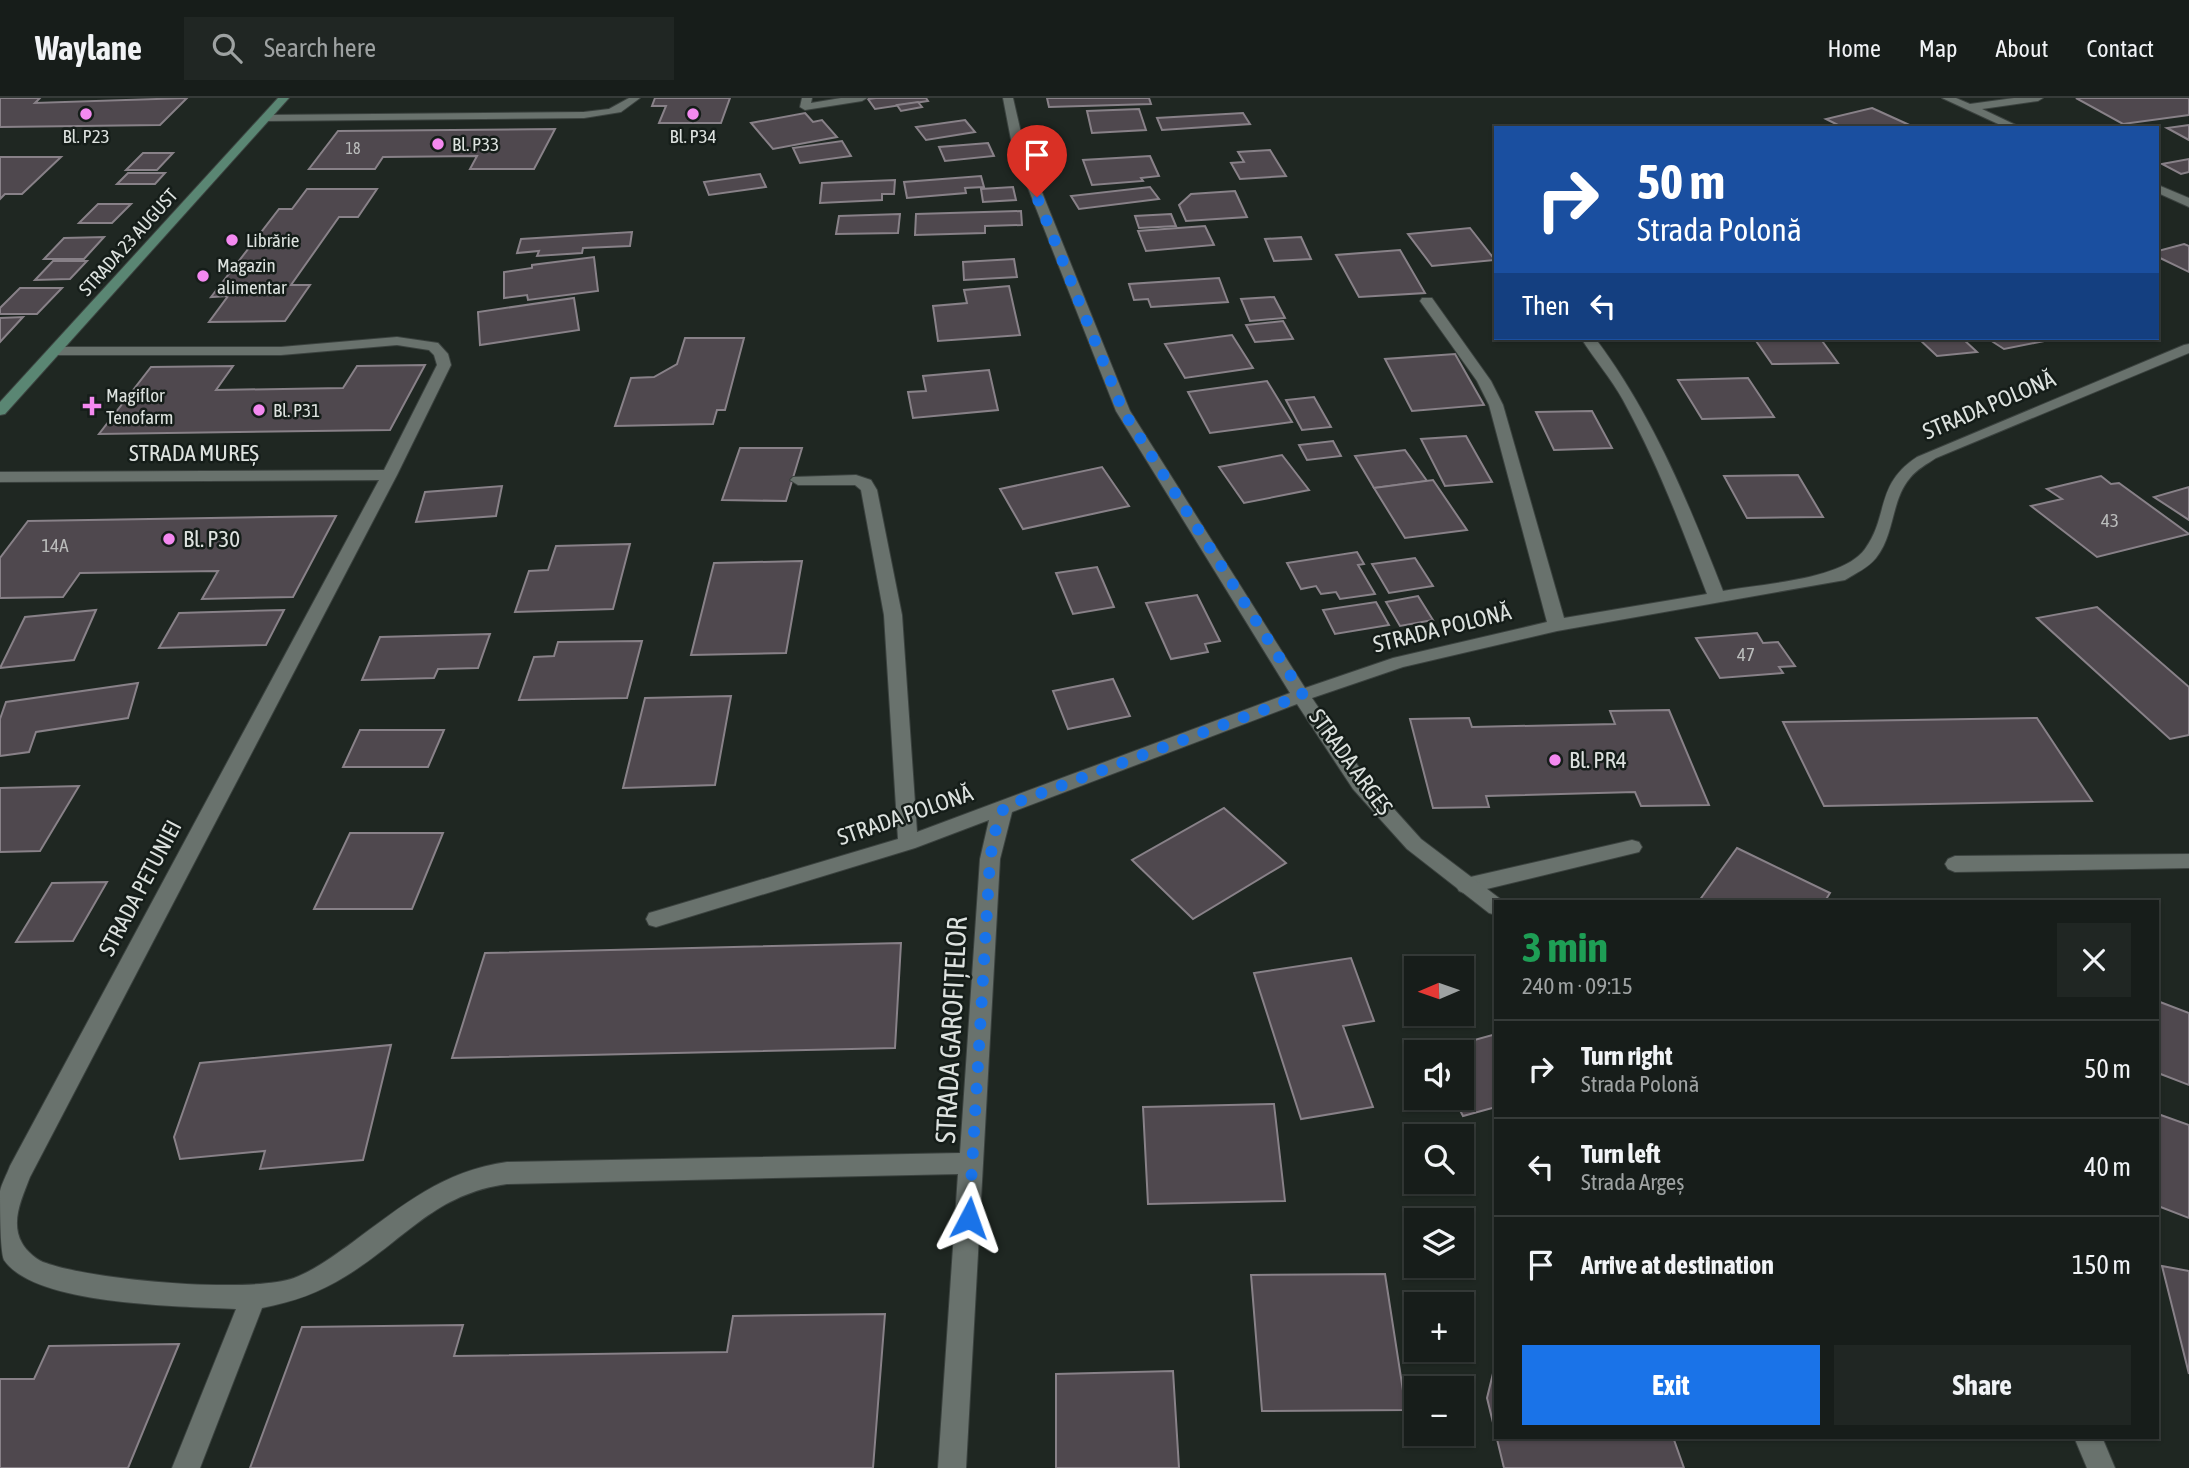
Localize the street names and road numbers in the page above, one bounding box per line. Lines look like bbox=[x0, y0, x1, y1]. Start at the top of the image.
street label: STRADA 23 AUGUST bbox=[74, 184, 182, 300]
street label: STRADA POLONĂ bbox=[1919, 365, 2060, 445]
street label: STRADA MUREȘ bbox=[129, 440, 259, 466]
street label: STRADA POLONĂ bbox=[1370, 598, 1514, 658]
street label: STRADA ARGEȘ bbox=[1304, 704, 1398, 820]
street label: STRADA POLONĂ bbox=[834, 779, 977, 850]
street label: STRADA PETUNIEI bbox=[93, 816, 187, 960]
street label: STRADA GAROFIȚELOR bbox=[929, 916, 973, 1144]

